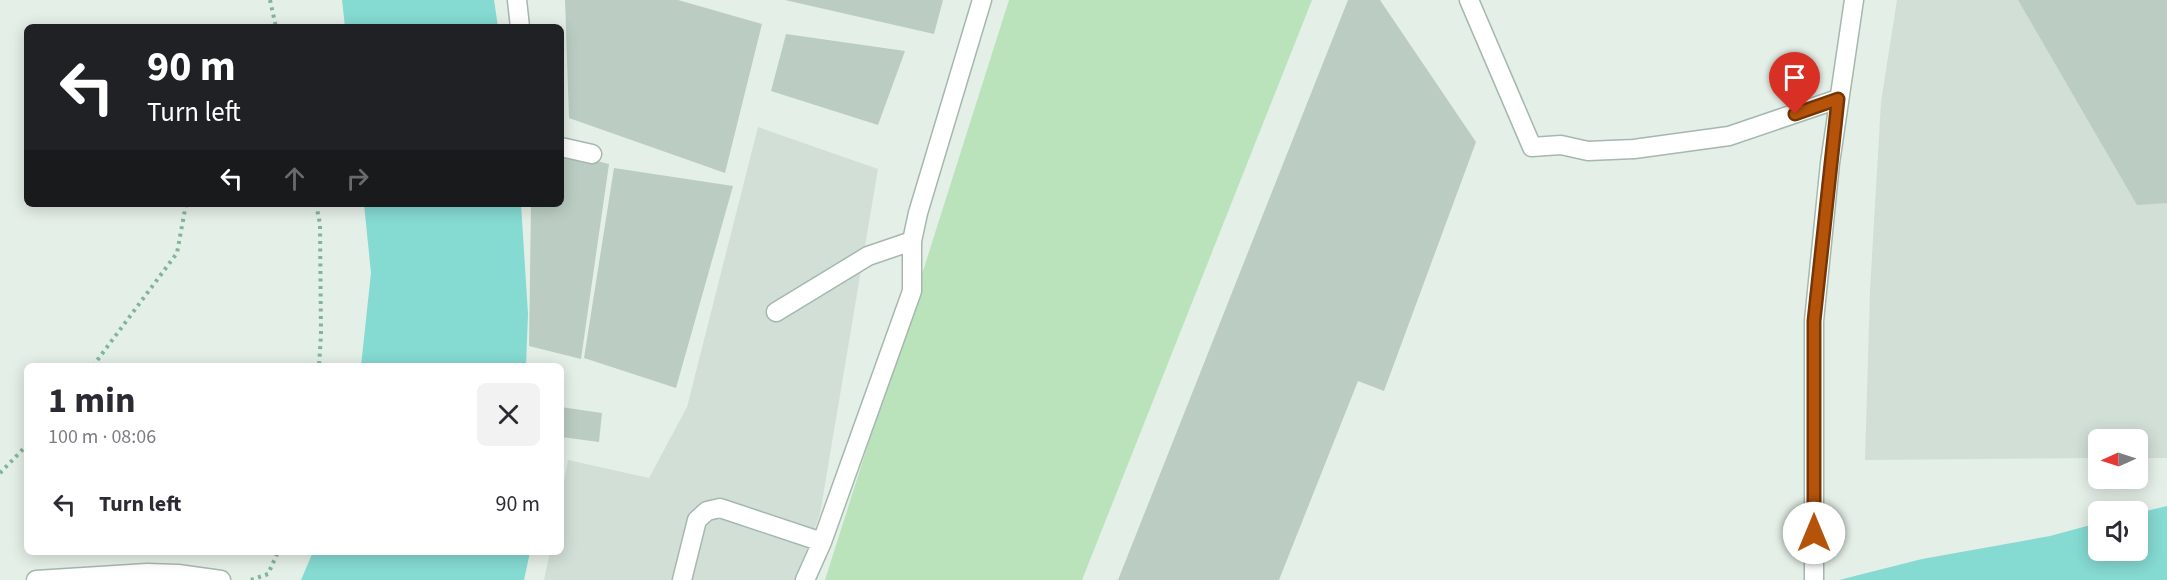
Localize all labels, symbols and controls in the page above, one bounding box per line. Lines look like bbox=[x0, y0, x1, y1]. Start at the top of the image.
text: 90 m bbox=[147, 37, 236, 97]
icon: left bbox=[48, 48, 126, 126]
pin bbox=[1769, 52, 1820, 114]
icon: arrive bbox=[1778, 61, 1811, 94]
text: Turn left bbox=[147, 93, 241, 132]
icon: left bbox=[215, 162, 248, 195]
icon: ahead bbox=[278, 162, 311, 195]
icon: right bbox=[341, 162, 374, 195]
text: 1 min bbox=[48, 375, 136, 426]
button: close bbox=[477, 383, 540, 446]
text: 100 m · 08:06 bbox=[48, 423, 156, 451]
north arrow bbox=[2088, 429, 2148, 489]
map controls bbox=[2088, 429, 2148, 561]
icon: left bbox=[48, 488, 81, 521]
text: Turn left bbox=[99, 488, 181, 520]
text: 90 m bbox=[495, 488, 540, 520]
position arrow bbox=[1782, 501, 1846, 565]
button: sound bbox=[2088, 501, 2148, 561]

